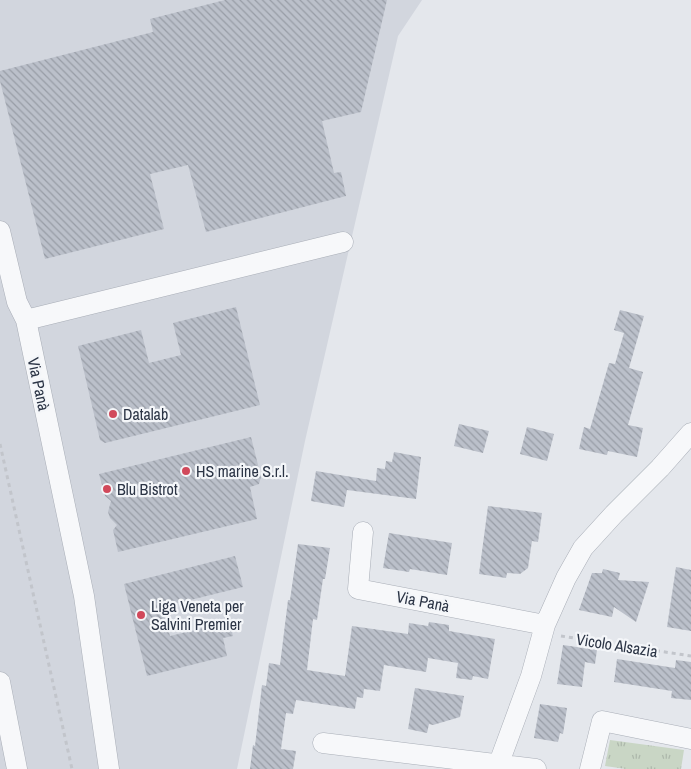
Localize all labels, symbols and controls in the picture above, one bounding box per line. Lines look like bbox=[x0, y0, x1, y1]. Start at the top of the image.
street label: Via Panà bbox=[23, 355, 55, 413]
place label: Datalab bbox=[123, 403, 168, 425]
marker: Datalab bbox=[107, 408, 119, 420]
place label: HS marine S.r.l. bbox=[196, 460, 289, 482]
marker: HS marine S.r.l. bbox=[180, 465, 192, 477]
place label: Blu Bistrot bbox=[117, 478, 178, 500]
marker: Blu Bistrot bbox=[101, 483, 113, 495]
street label: Via Panà bbox=[395, 585, 452, 617]
place label: Liga Veneta per Salvini Premier bbox=[151, 595, 244, 635]
marker: Liga Veneta per Salvini Premier bbox=[135, 609, 147, 621]
street label: Vicolo Alsazia bbox=[575, 628, 660, 662]

